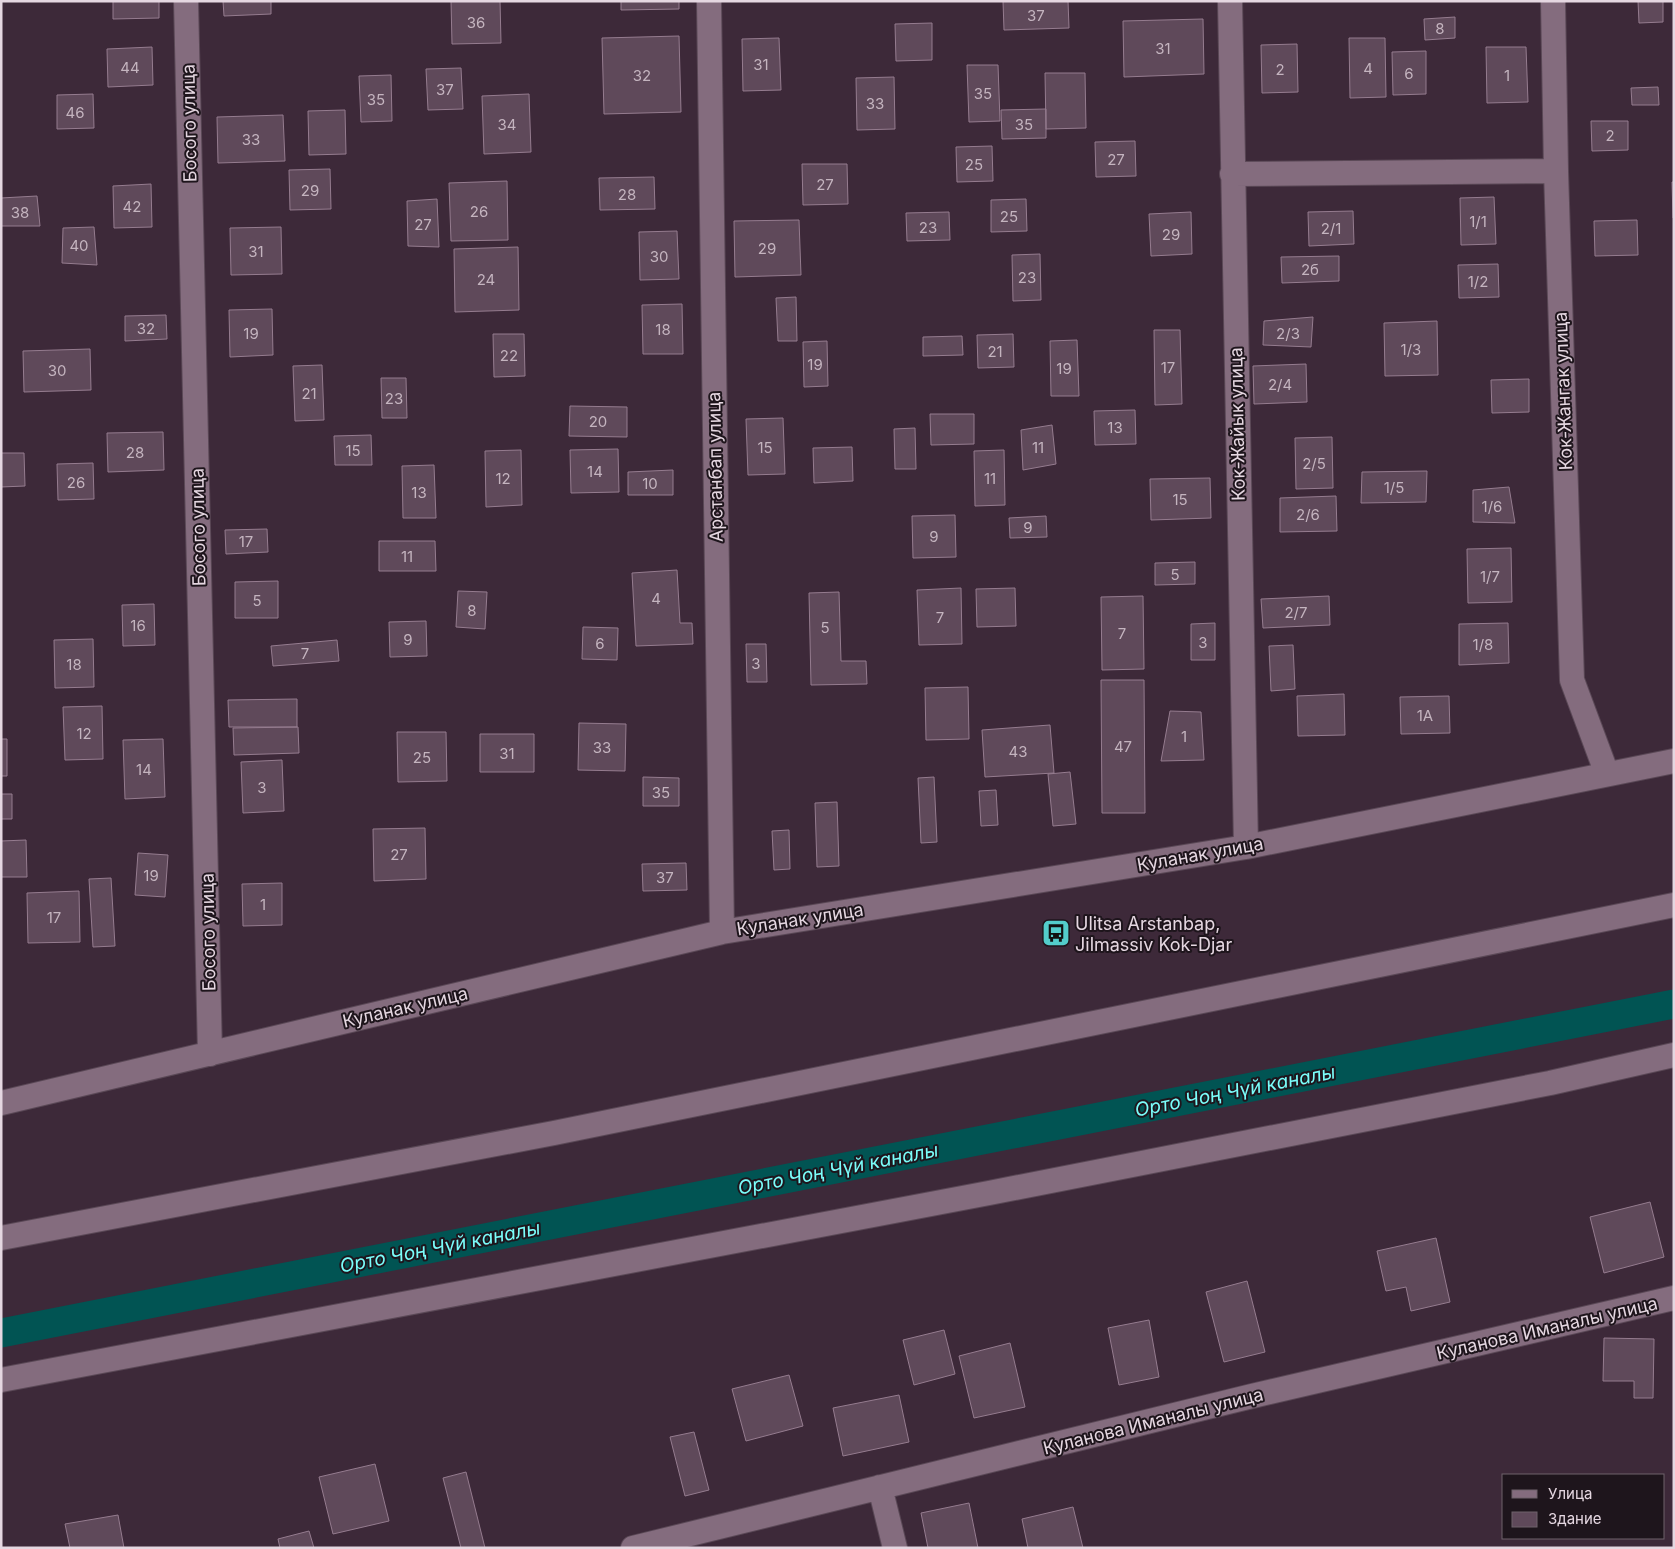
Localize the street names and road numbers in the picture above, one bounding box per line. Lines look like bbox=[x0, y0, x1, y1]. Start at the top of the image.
street label: Босого улица bbox=[177, 64, 201, 182]
street label: Кок-Жангак улица bbox=[1550, 311, 1576, 471]
street label: Кок-Жайык улица bbox=[1225, 347, 1249, 501]
street label: Арстанбап улица bbox=[703, 392, 727, 542]
street label: Босого улица bbox=[186, 468, 210, 586]
street label: Куланак улица bbox=[1135, 833, 1265, 875]
street label: Босого улица bbox=[196, 873, 220, 991]
street label: Куланак улица bbox=[735, 899, 865, 939]
street label: Куланак улица bbox=[340, 982, 470, 1032]
street label: Куланова Иманалы улица bbox=[1435, 1292, 1659, 1364]
street label: Куланова Иманалы улица bbox=[1041, 1383, 1265, 1459]

